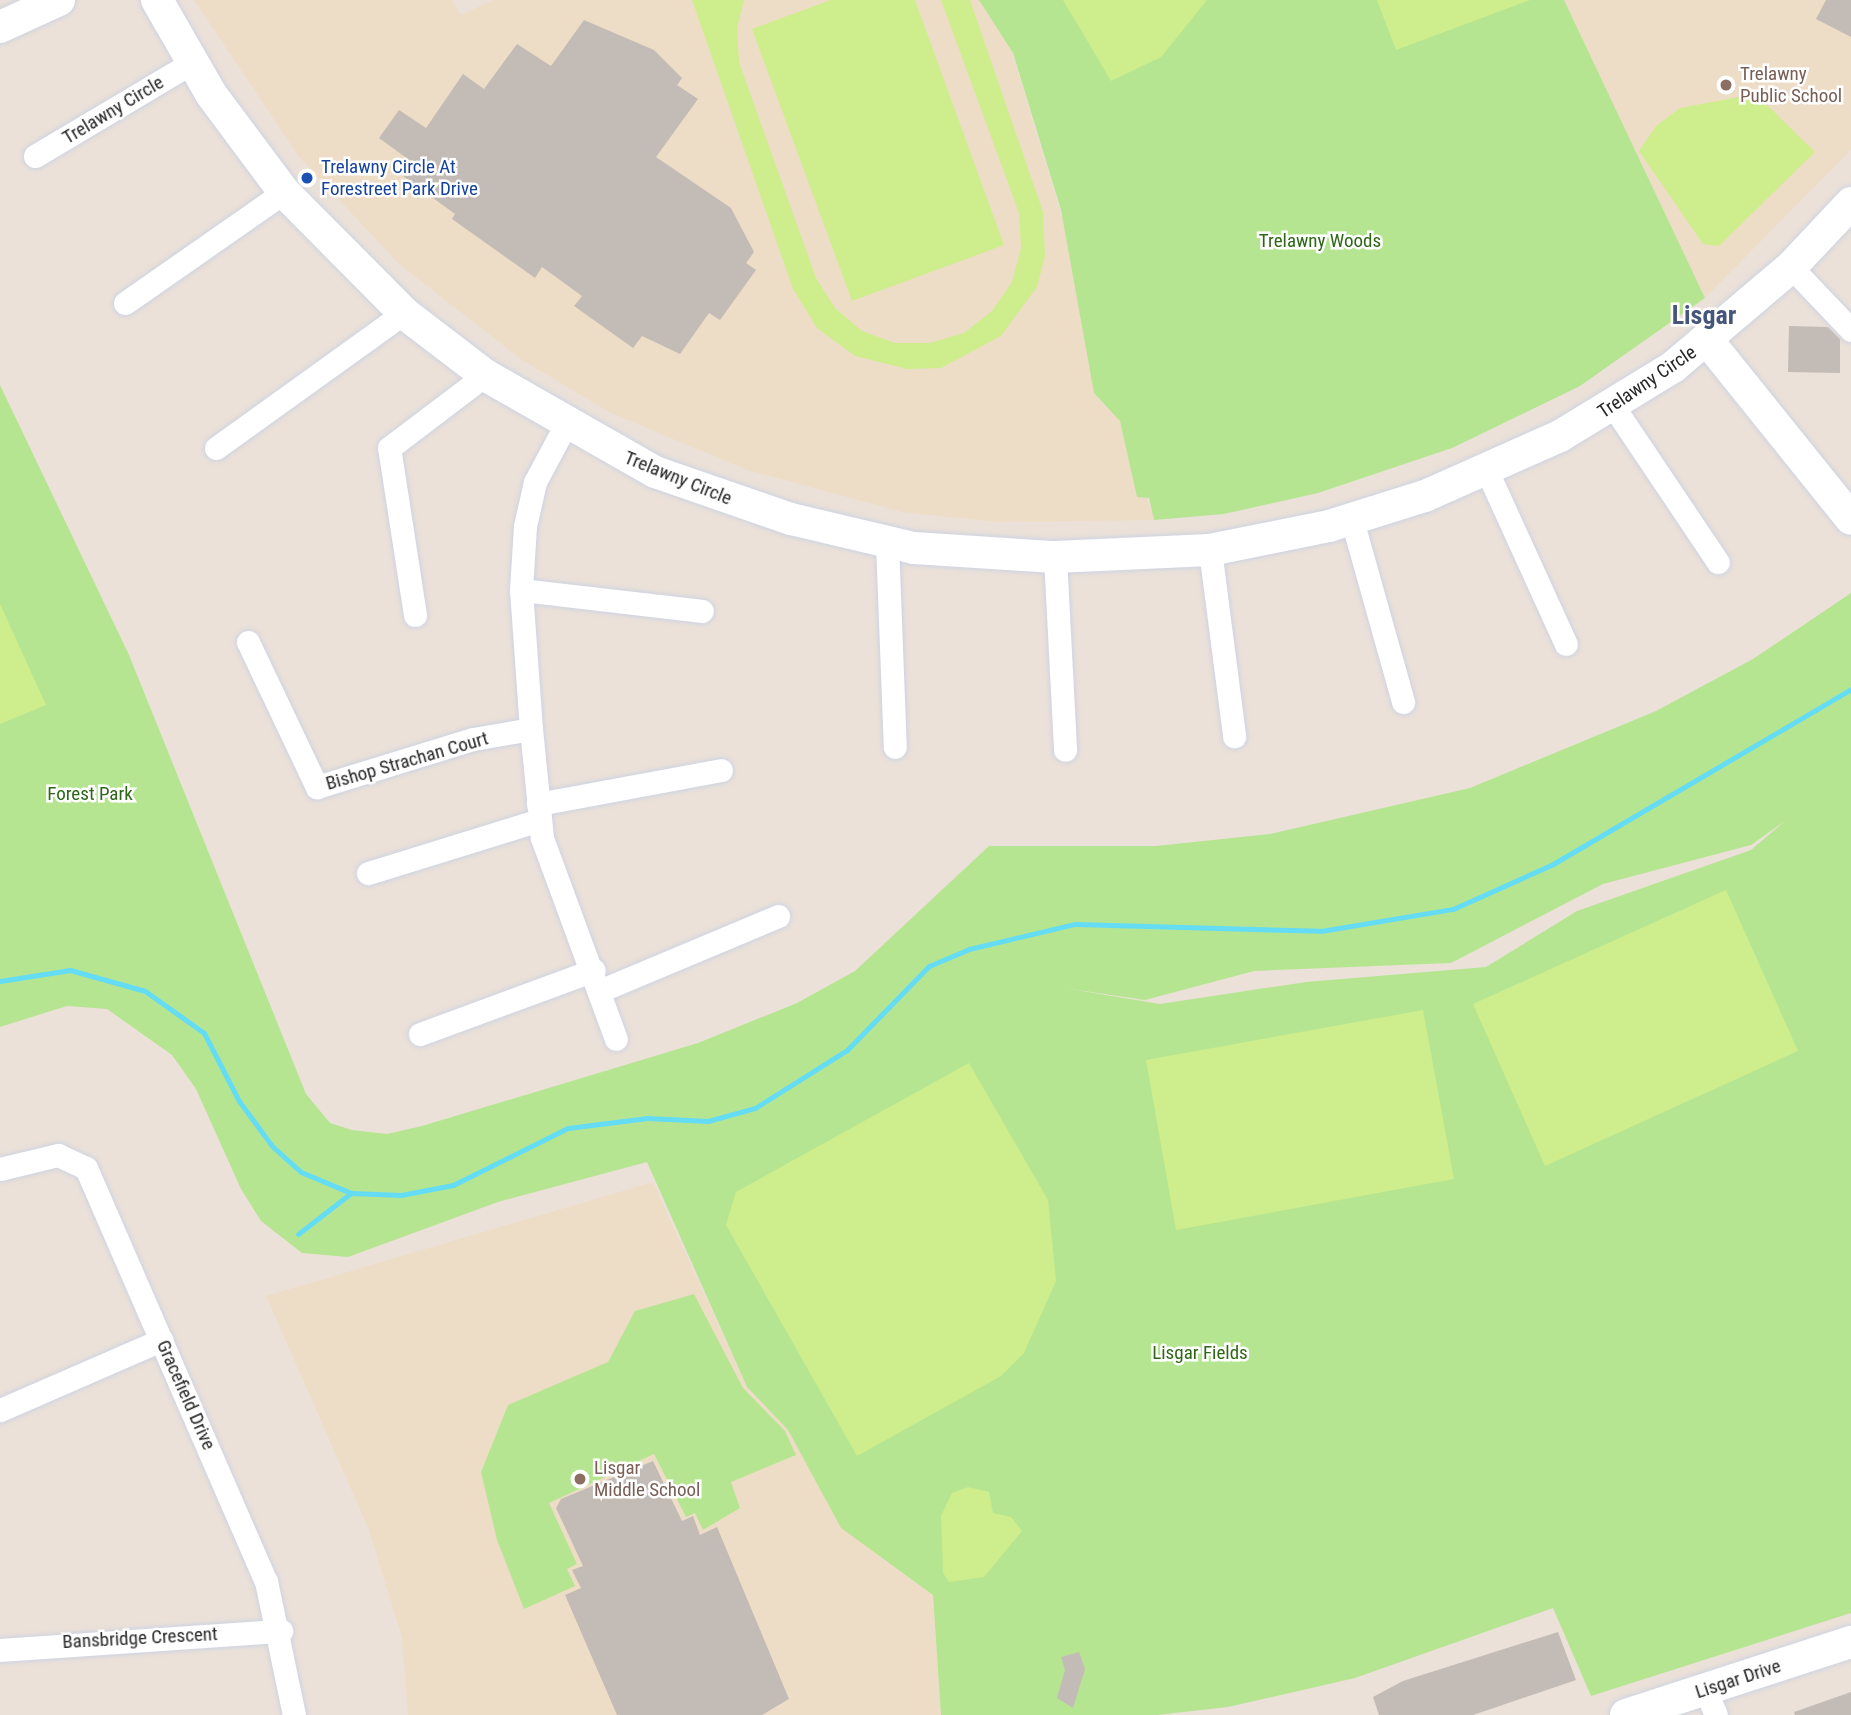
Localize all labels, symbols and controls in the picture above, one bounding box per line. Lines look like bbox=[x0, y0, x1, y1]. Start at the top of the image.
place label: Trelawny Public School bbox=[1740, 63, 1842, 107]
street label: Trelawny Circle bbox=[58, 71, 168, 149]
marker: Trelawny Public School bbox=[1718, 77, 1734, 93]
place label: Trelawny Circle At Forestreet Park Drive bbox=[321, 156, 478, 200]
marker: Trelawny Circle At Forestreet Park Drive bbox=[299, 170, 315, 186]
park label: Trelawny Woods bbox=[1259, 230, 1381, 252]
district label: Lisgar bbox=[1672, 300, 1736, 332]
street label: Trelawny Circle bbox=[1593, 341, 1701, 423]
street label: Trelawny Circle bbox=[621, 446, 735, 510]
street label: Bishop Strachan Court bbox=[323, 727, 491, 795]
park label: Forest Park bbox=[47, 783, 133, 805]
street label: Gracefield Drive bbox=[152, 1337, 220, 1453]
park label: Lisgar Fields bbox=[1152, 1342, 1248, 1364]
place label: Lisgar Middle School bbox=[594, 1457, 700, 1501]
marker: Lisgar Middle School bbox=[572, 1471, 588, 1487]
street label: Bansbridge Crescent bbox=[62, 1623, 218, 1653]
street label: Lisgar Drive bbox=[1692, 1654, 1784, 1704]

